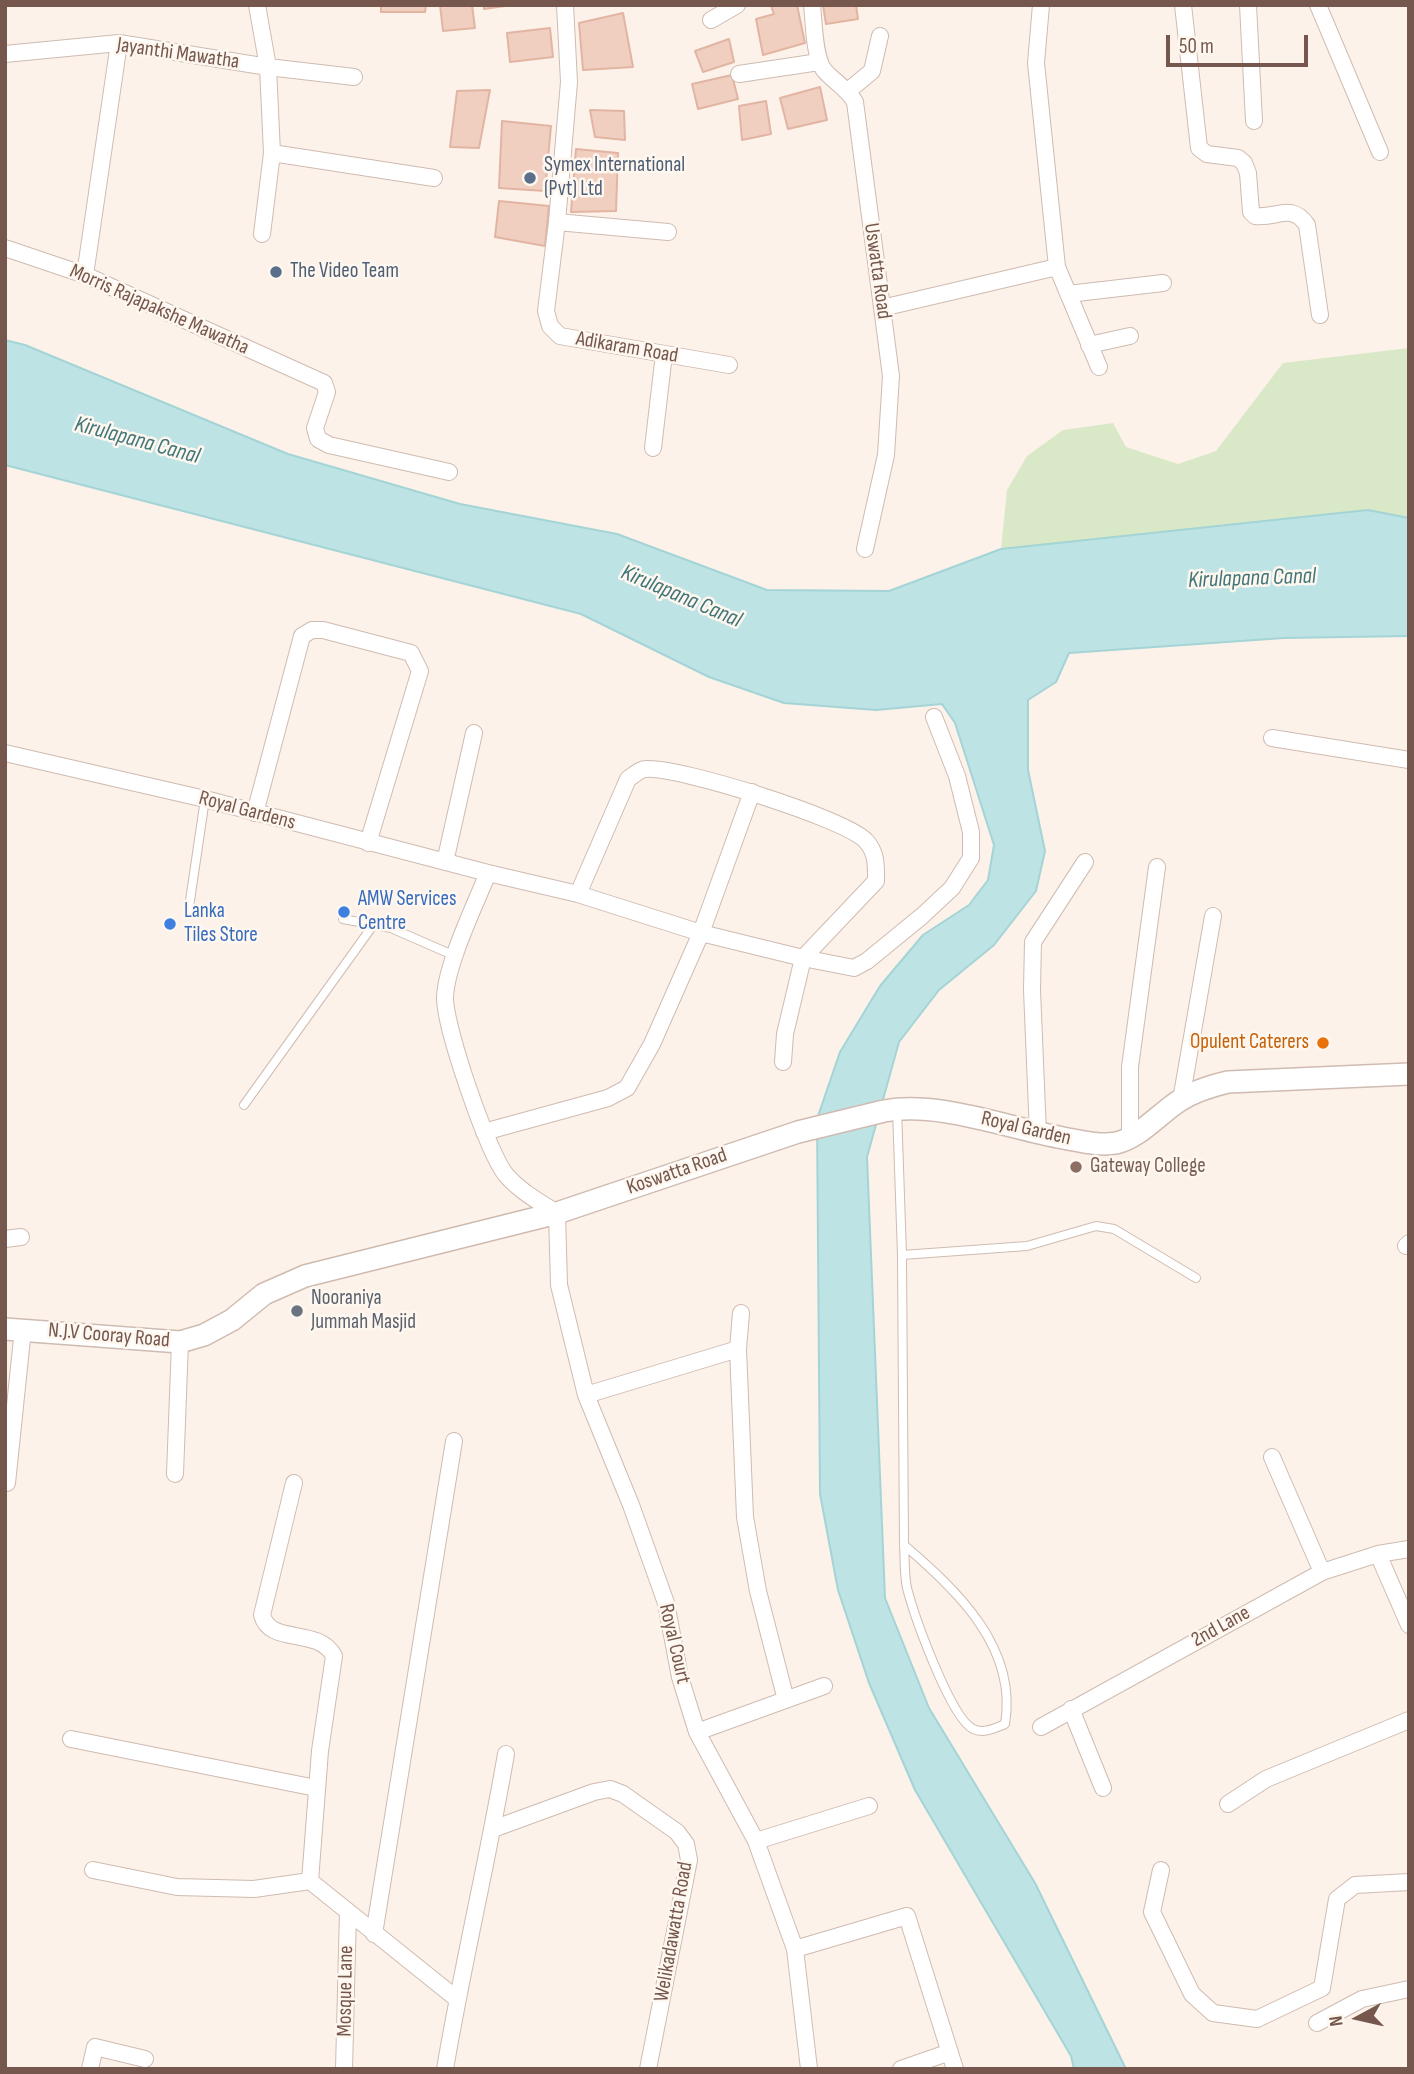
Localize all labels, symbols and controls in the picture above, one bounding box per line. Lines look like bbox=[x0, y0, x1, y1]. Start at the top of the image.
scale bar bbox=[1169, 21, 1311, 65]
street label: Jayanthi Mawatha bbox=[115, 33, 241, 75]
text: 50 m bbox=[1179, 34, 1214, 59]
place label: Symex International (Pvt) Ltd bbox=[544, 153, 685, 203]
marker: Symex International (Pvt) Ltd bbox=[522, 170, 538, 186]
street label: Uswatta Road bbox=[858, 221, 896, 321]
street label: Morris Rajapakshe Mawatha bbox=[65, 259, 253, 361]
place label: The Video Team bbox=[290, 259, 399, 285]
marker: The Video Team bbox=[268, 264, 284, 280]
street label: Adikaram Road bbox=[574, 327, 680, 369]
water label: Kirulapana Canal bbox=[72, 411, 202, 471]
water label: Kirulapana Canal bbox=[617, 559, 745, 635]
water label: Kirulapana Canal bbox=[1187, 563, 1317, 595]
street label: Royal Gardens bbox=[196, 786, 298, 836]
place label: AMW Services Centre bbox=[358, 887, 456, 937]
place label: Lanka Tiles Store bbox=[184, 899, 258, 949]
marker: AMW Services Centre bbox=[336, 904, 352, 920]
marker: Lanka Tiles Store bbox=[162, 916, 178, 932]
place label: Opulent Caterers bbox=[1190, 1030, 1309, 1056]
marker: Opulent Caterers bbox=[1315, 1035, 1331, 1051]
street label: Royal Garden bbox=[979, 1106, 1073, 1152]
street label: Koswatta Road bbox=[624, 1143, 730, 1201]
place label: Gateway College bbox=[1090, 1154, 1206, 1180]
marker: Gateway College bbox=[1068, 1159, 1084, 1175]
place label: Nooraniya Jummah Masjid bbox=[311, 1286, 416, 1336]
marker: Nooraniya Jummah Masjid bbox=[289, 1303, 305, 1319]
street label: N.J.V Cooray Road bbox=[47, 1318, 171, 1354]
street label: 2nd Lane bbox=[1187, 1601, 1255, 1653]
street label: Royal Court bbox=[653, 1602, 695, 1686]
street label: Welikadawatta Road bbox=[649, 1860, 699, 2004]
street label: Mosque Lane bbox=[333, 1945, 359, 2037]
north arrow bbox=[1323, 1983, 1393, 2053]
text: N bbox=[1325, 2014, 1349, 2028]

